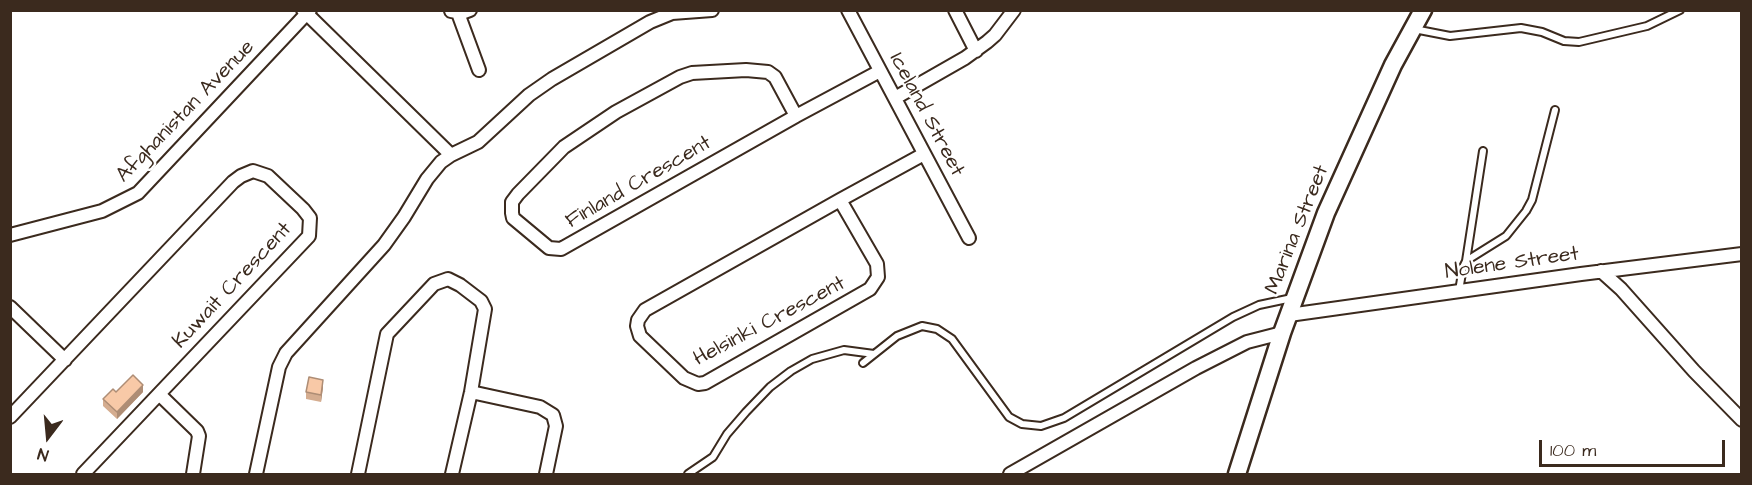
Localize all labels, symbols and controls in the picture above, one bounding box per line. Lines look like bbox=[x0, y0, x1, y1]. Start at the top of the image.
street label: Afghanistan Avenue bbox=[112, 35, 260, 189]
street label: Iceland Street bbox=[883, 49, 969, 181]
street label: Finland Crescent bbox=[562, 131, 716, 235]
street label: Marina Street bbox=[1261, 162, 1335, 298]
street label: Kuwait Crescent bbox=[168, 218, 298, 354]
street label: Nolene Street bbox=[1444, 242, 1580, 286]
street label: Helsinki Crescent bbox=[690, 271, 850, 373]
north arrow bbox=[18, 407, 78, 467]
scale bar bbox=[1542, 428, 1728, 466]
text: 100 m bbox=[1550, 438, 1596, 463]
text: N bbox=[35, 442, 51, 466]

